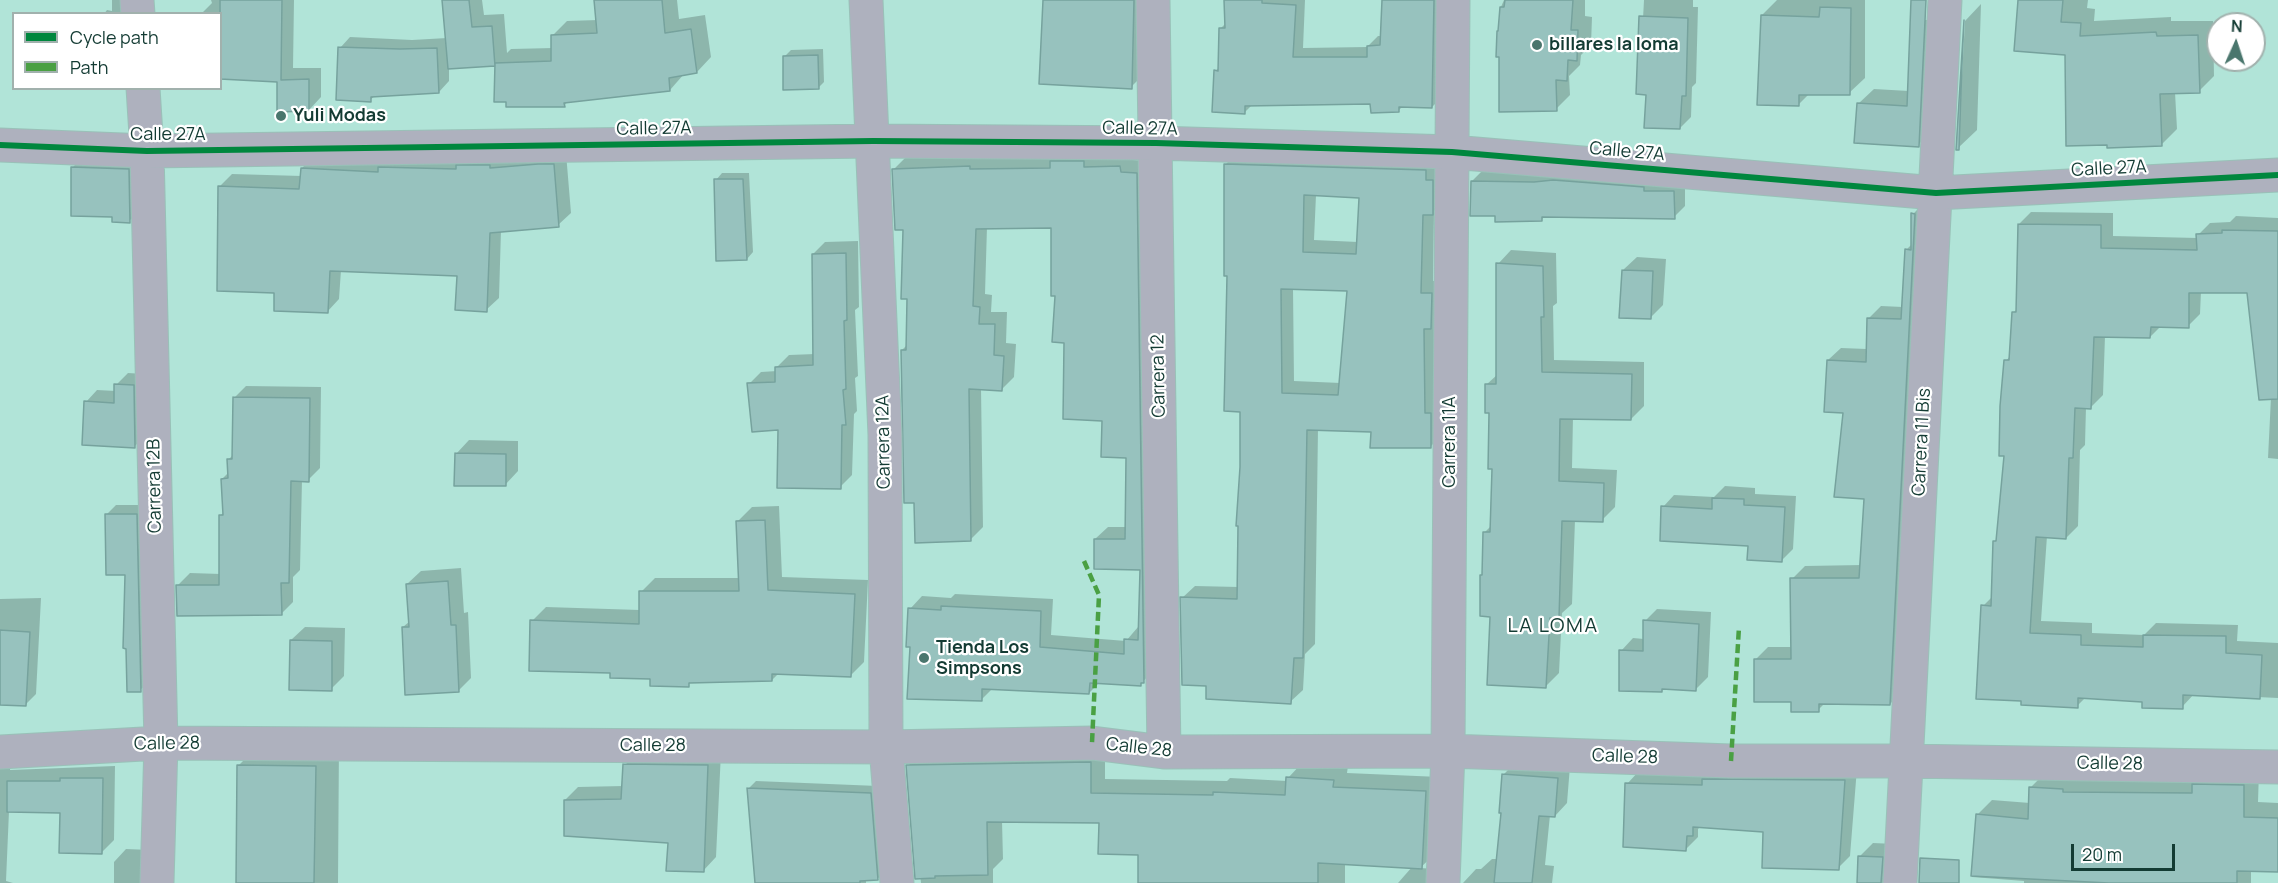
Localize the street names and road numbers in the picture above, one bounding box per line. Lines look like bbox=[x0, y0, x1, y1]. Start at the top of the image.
street label: Calle 27A bbox=[616, 118, 692, 140]
street label: Calle 27A bbox=[1102, 118, 1178, 140]
street label: Calle 27A bbox=[130, 124, 206, 146]
street label: Calle 27A bbox=[1589, 138, 1665, 166]
street label: Calle 27A bbox=[2071, 156, 2147, 182]
street label: Carrera 12 bbox=[1147, 334, 1171, 418]
street label: Carrera 11 Bis bbox=[1908, 387, 1936, 497]
street label: Carrera 12A bbox=[872, 395, 896, 489]
street label: Carrera 11A bbox=[1439, 396, 1461, 488]
street label: Carrera 12B bbox=[143, 439, 167, 533]
street label: Calle 28 bbox=[134, 733, 200, 755]
street label: Calle 28 bbox=[1105, 734, 1173, 762]
street label: Calle 28 bbox=[620, 735, 686, 757]
street label: Calle 28 bbox=[1592, 745, 1658, 769]
street label: Calle 28 bbox=[2077, 753, 2143, 775]

